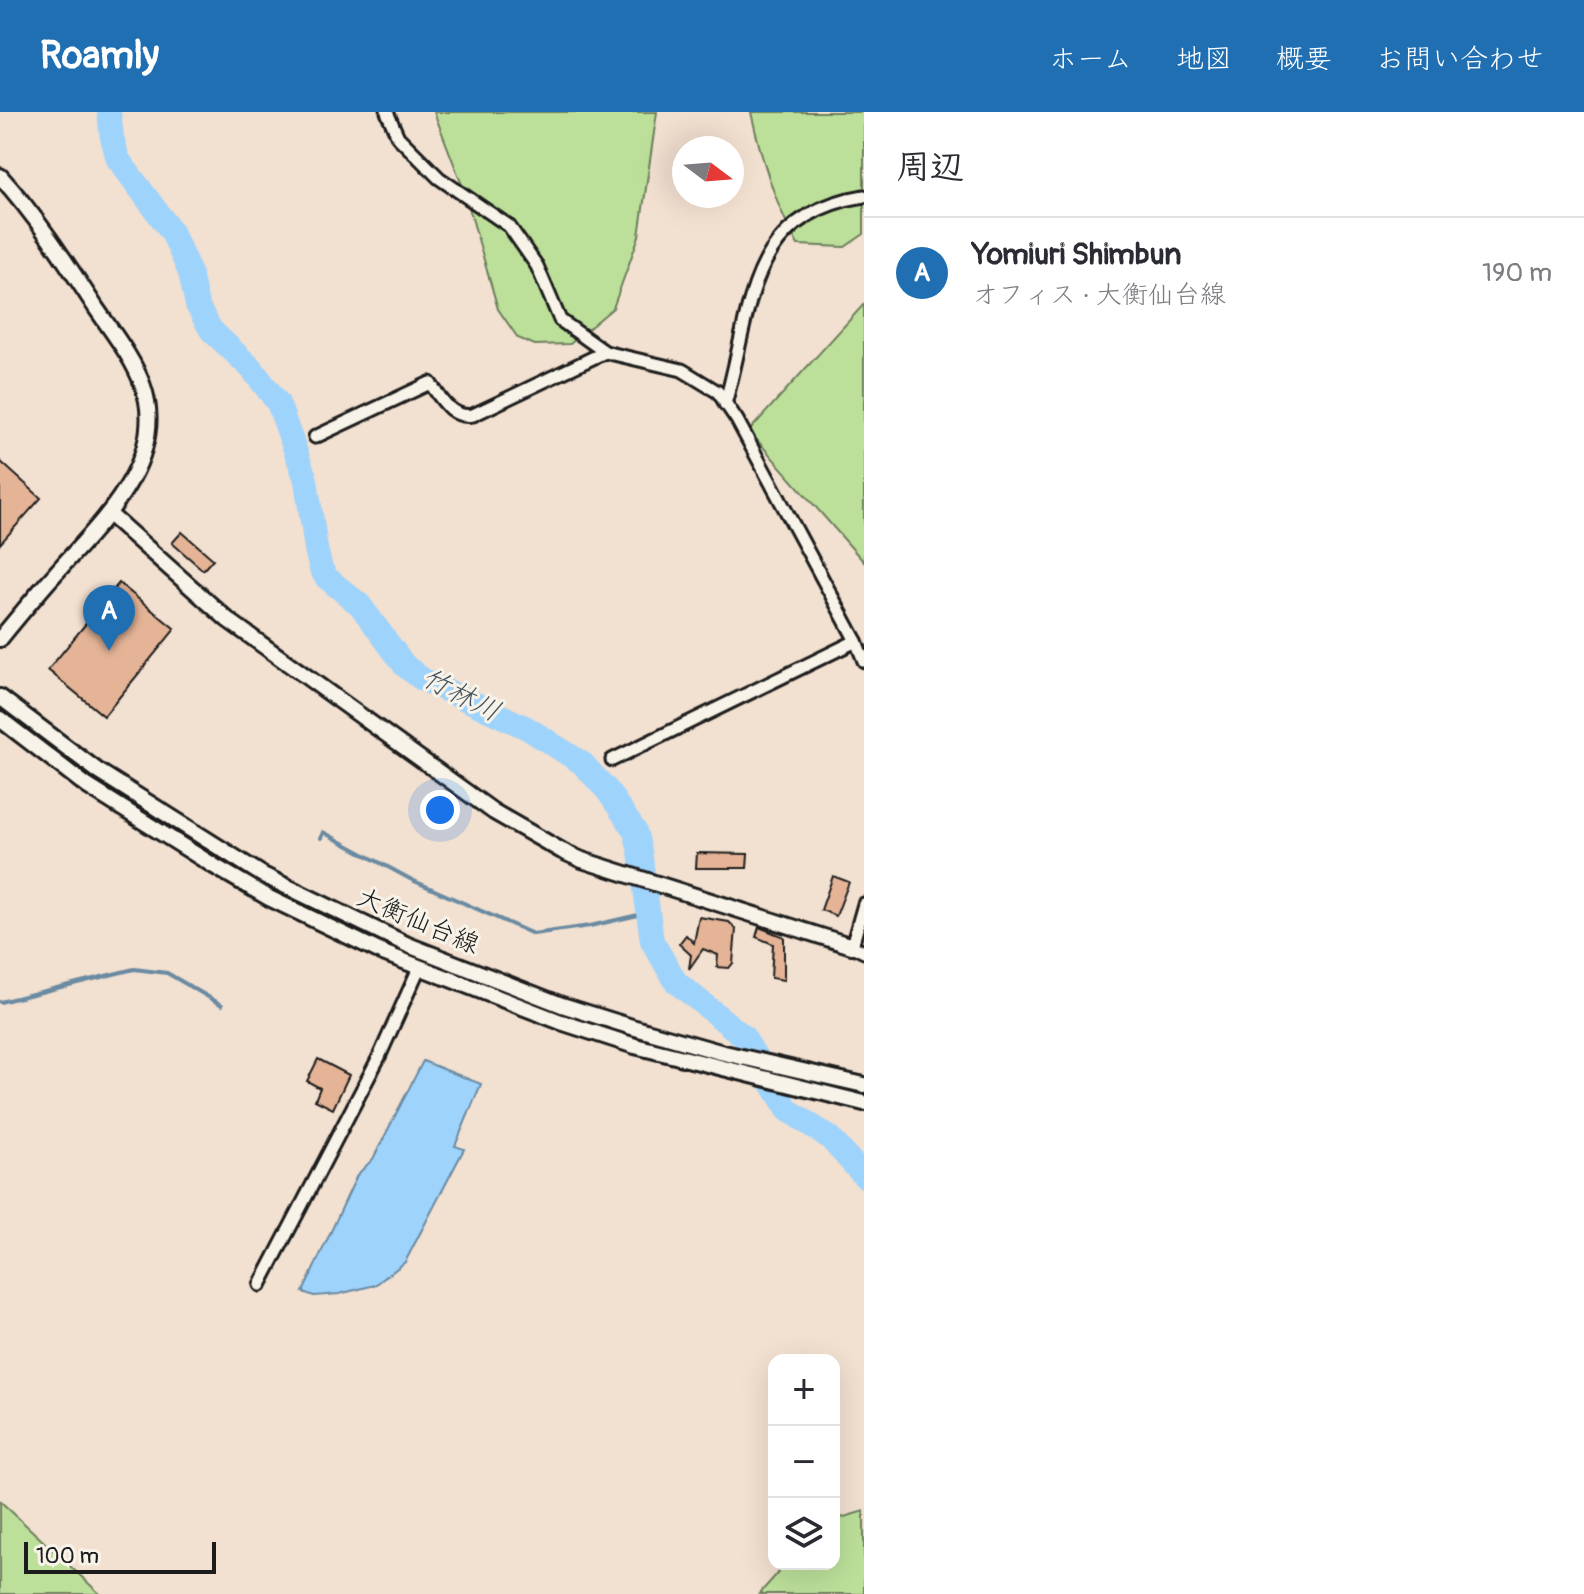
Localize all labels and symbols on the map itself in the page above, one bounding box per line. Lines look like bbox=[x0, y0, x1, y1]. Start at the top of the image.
north arrow bbox=[672, 136, 744, 208]
pin: A bbox=[83, 585, 135, 651]
water label: 竹林川 bbox=[416, 660, 506, 730]
your location bbox=[420, 790, 460, 830]
street label: 大衡仙台線 bbox=[352, 881, 484, 961]
scale bar bbox=[24, 1538, 216, 1574]

